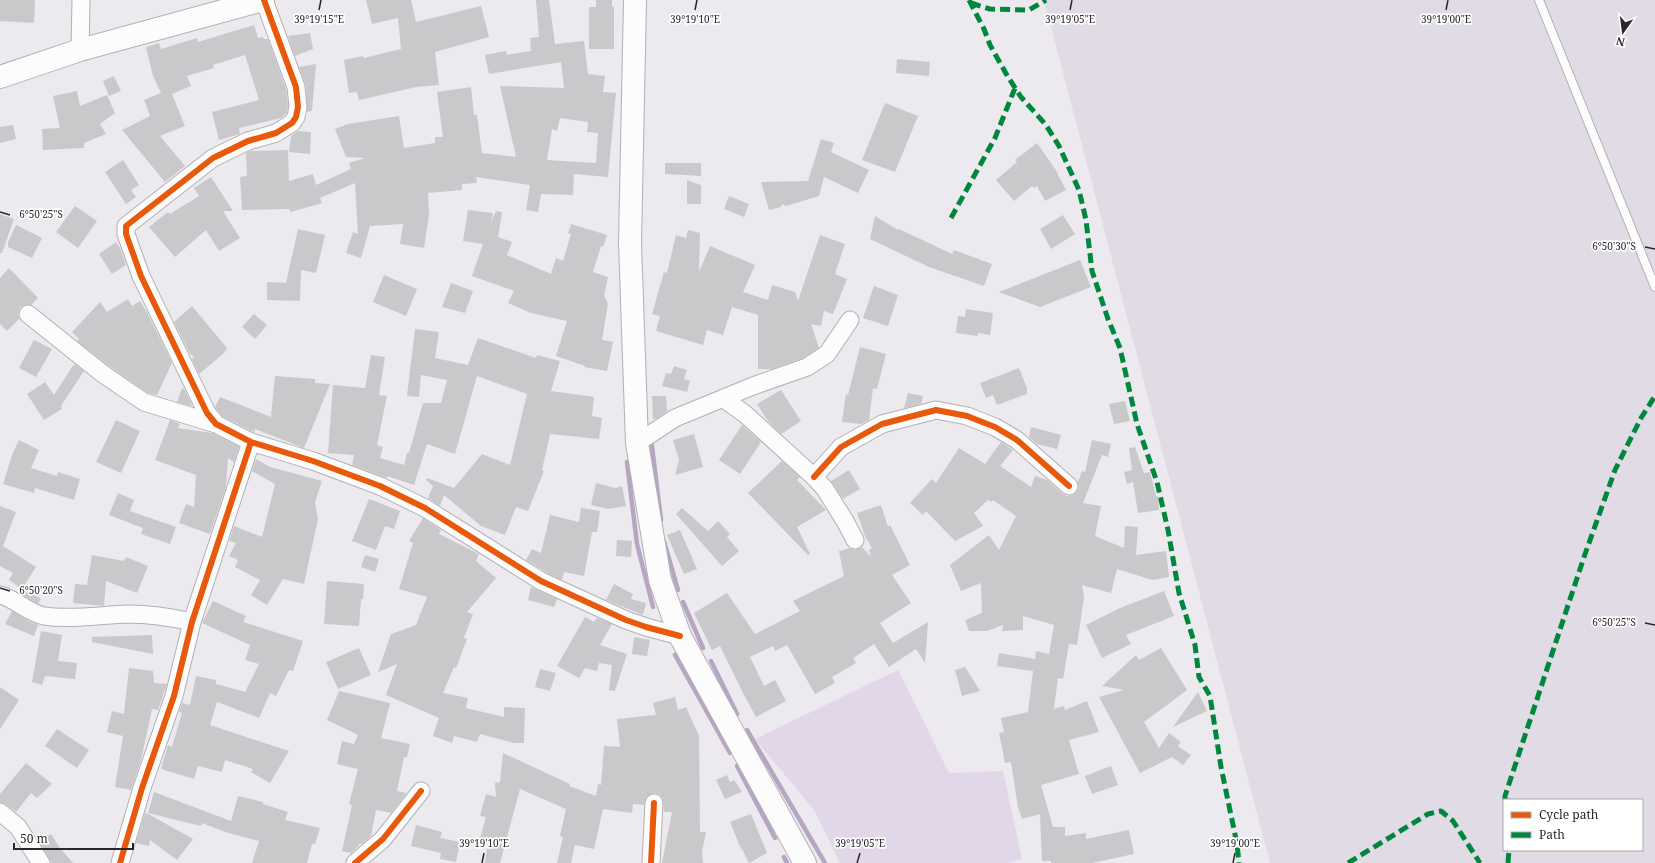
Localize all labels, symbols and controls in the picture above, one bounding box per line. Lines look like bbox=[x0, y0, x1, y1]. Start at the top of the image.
text: 39°19'15"E bbox=[294, 12, 344, 26]
text: 39°19'10"E bbox=[670, 12, 720, 26]
text: 39°19'05"E bbox=[1045, 12, 1095, 26]
text: 39°19'00"E bbox=[1421, 12, 1471, 26]
north arrow bbox=[1603, 12, 1643, 52]
text: N bbox=[1614, 34, 1626, 51]
text: 6°50'25"S bbox=[19, 207, 63, 221]
text: 6°50'30"S bbox=[1592, 239, 1636, 253]
text: 6°50'20"S bbox=[19, 583, 63, 597]
text: 6°50'25"S bbox=[1592, 615, 1636, 629]
legend bbox=[1503, 799, 1643, 851]
text: Cycle path bbox=[1539, 806, 1599, 823]
scale bar bbox=[14, 825, 133, 851]
text: Path bbox=[1539, 826, 1565, 843]
text: 50 m bbox=[20, 830, 48, 847]
text: 39°19'10"E bbox=[459, 836, 509, 850]
text: 39°19'05"E bbox=[835, 836, 885, 850]
text: 39°19'00"E bbox=[1210, 836, 1260, 850]

